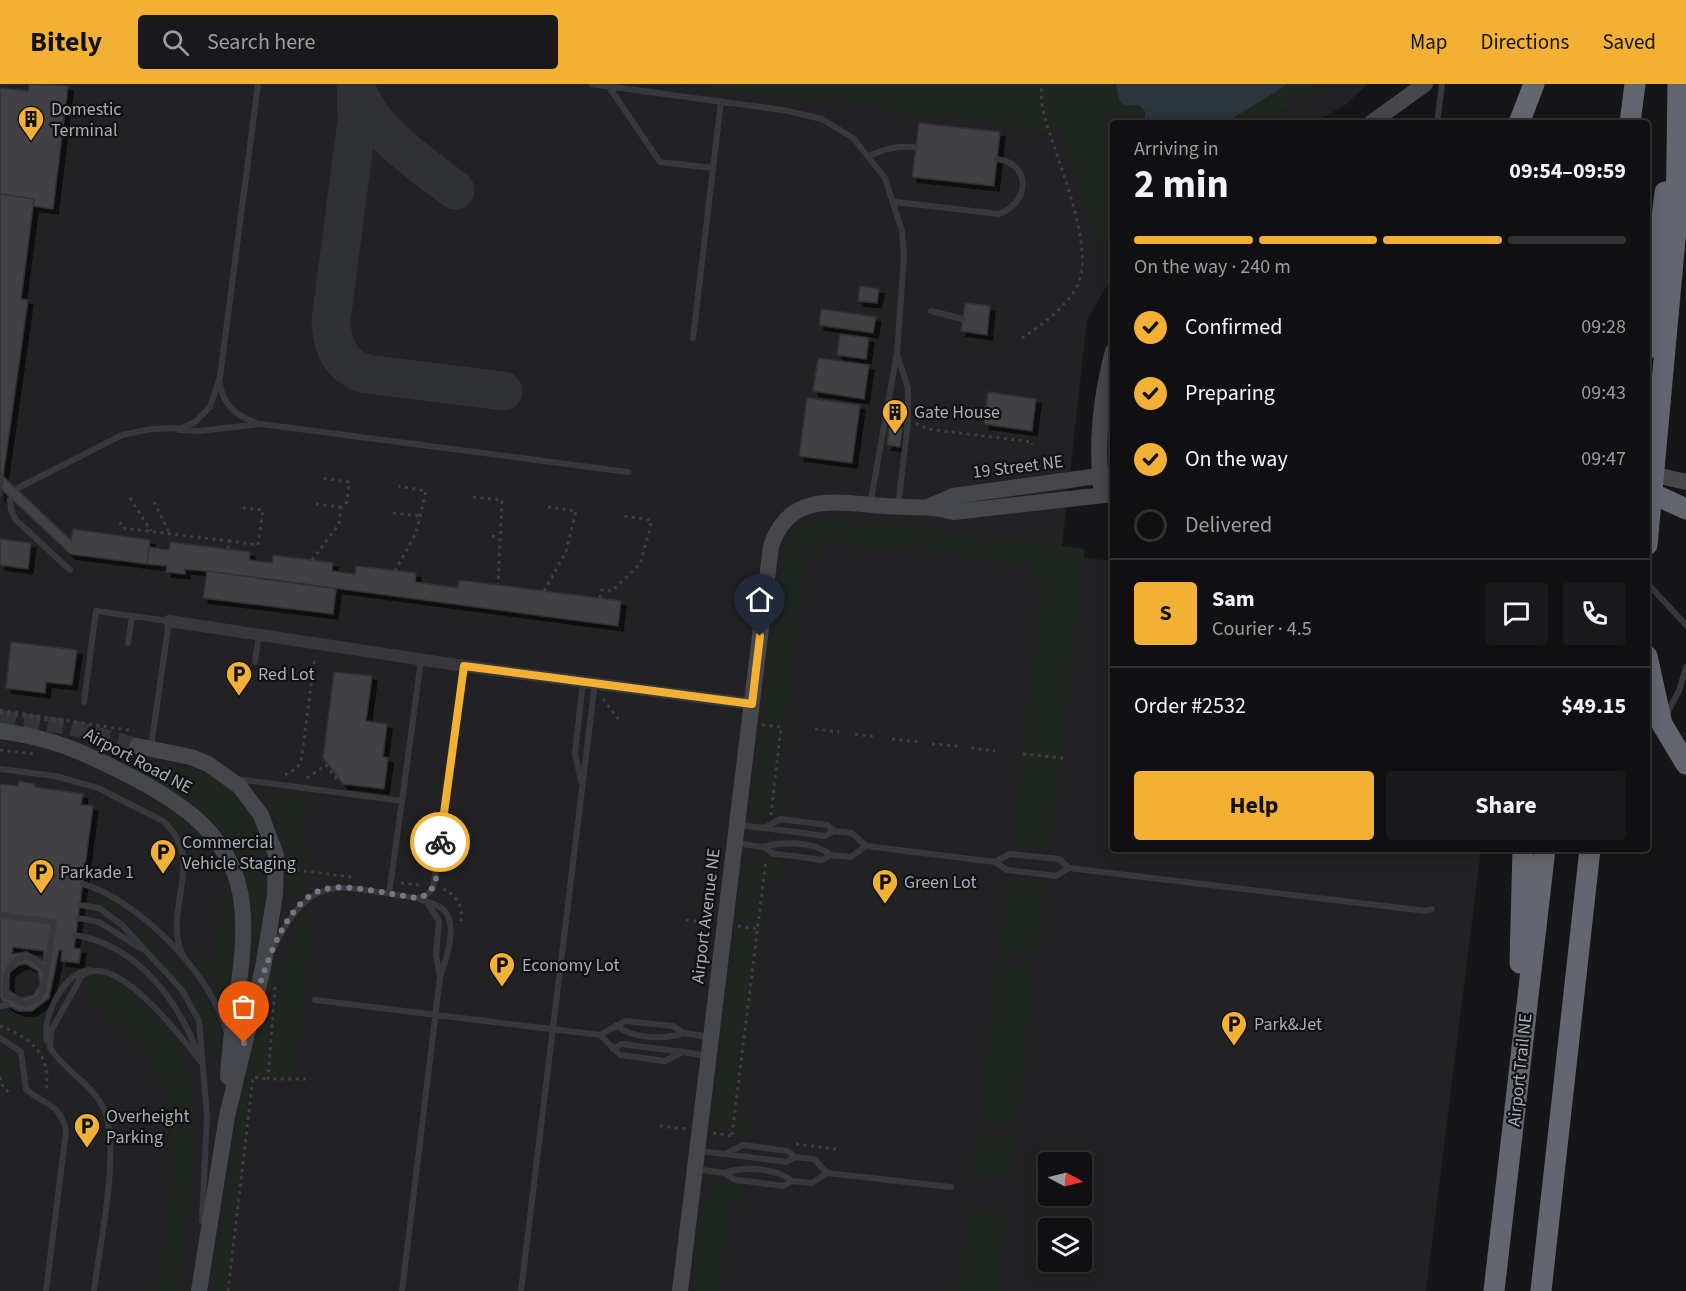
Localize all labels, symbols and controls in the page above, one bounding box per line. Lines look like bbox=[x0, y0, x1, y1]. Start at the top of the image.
search box bbox=[138, 15, 558, 69]
text: Bitely bbox=[30, 22, 102, 62]
icon: search bbox=[159, 26, 192, 59]
text: Search here bbox=[207, 26, 315, 58]
text: Map bbox=[1410, 27, 1448, 57]
text: Directions bbox=[1481, 27, 1569, 57]
text: Saved bbox=[1602, 27, 1656, 57]
place label: Domestic Terminal bbox=[51, 97, 122, 143]
building icon: Domestic Terminal bbox=[16, 104, 46, 142]
text: Arriving in bbox=[1134, 135, 1219, 163]
text: 09:54–09:59 bbox=[1509, 155, 1626, 187]
text: 2 min bbox=[1134, 157, 1229, 213]
text: On the way · 240 m bbox=[1134, 253, 1291, 281]
icon: check bbox=[1134, 311, 1167, 344]
text: Confirmed bbox=[1185, 311, 1282, 343]
text: 09:28 bbox=[1581, 313, 1626, 341]
icon: check bbox=[1134, 377, 1167, 410]
text: Preparing bbox=[1185, 377, 1275, 409]
text: 09:43 bbox=[1581, 379, 1626, 407]
building icon: Gate House bbox=[880, 397, 910, 435]
place label: Gate House bbox=[914, 400, 1000, 425]
icon: check bbox=[1134, 443, 1167, 476]
text: On the way bbox=[1185, 443, 1288, 475]
text: 09:47 bbox=[1581, 445, 1626, 473]
street label: 19 Street NE bbox=[971, 449, 1065, 485]
text: Delivered bbox=[1185, 509, 1272, 541]
pin bbox=[734, 574, 785, 636]
button: chat bbox=[1485, 582, 1548, 645]
button: phone bbox=[1563, 582, 1626, 645]
icon: home bbox=[743, 583, 776, 616]
text: Sam bbox=[1212, 583, 1255, 615]
text: S bbox=[1159, 597, 1172, 629]
text: Courier · 4.5 bbox=[1212, 615, 1312, 643]
parking icon: Red Lot bbox=[224, 659, 254, 697]
place label: Red Lot bbox=[258, 662, 315, 687]
text: Order #2532 bbox=[1134, 690, 1246, 722]
text: $49.15 bbox=[1561, 690, 1626, 722]
street label: Airport Road NE bbox=[79, 722, 197, 800]
button: Help bbox=[1134, 771, 1374, 840]
button: Share bbox=[1386, 771, 1626, 840]
courier bbox=[410, 812, 470, 872]
icon: bike bbox=[424, 826, 457, 859]
place label: Commercial Vehicle Staging bbox=[182, 830, 296, 876]
parking icon: Commercial Vehicle Staging bbox=[148, 837, 178, 875]
street label: Airport Avenue NE bbox=[685, 847, 727, 985]
parking icon: Parkade 1 bbox=[26, 857, 56, 895]
place label: Parkade 1 bbox=[60, 860, 134, 885]
parking icon: Green Lot bbox=[870, 867, 900, 905]
place label: Green Lot bbox=[904, 870, 977, 895]
parking icon: Economy Lot bbox=[487, 950, 517, 988]
place label: Economy Lot bbox=[522, 953, 619, 978]
pin bbox=[218, 981, 269, 1043]
icon: bag bbox=[227, 990, 260, 1023]
parking icon: Park&Jet bbox=[1219, 1009, 1249, 1047]
place label: Park&Jet bbox=[1254, 1012, 1322, 1037]
street label: Airport Trail NE bbox=[1502, 1012, 1538, 1128]
place label: Overheight Parking bbox=[106, 1104, 190, 1150]
parking icon: Overheight Parking bbox=[72, 1111, 102, 1149]
north arrow bbox=[1038, 1152, 1092, 1206]
map controls bbox=[1038, 1152, 1092, 1272]
button: layers bbox=[1038, 1218, 1092, 1272]

